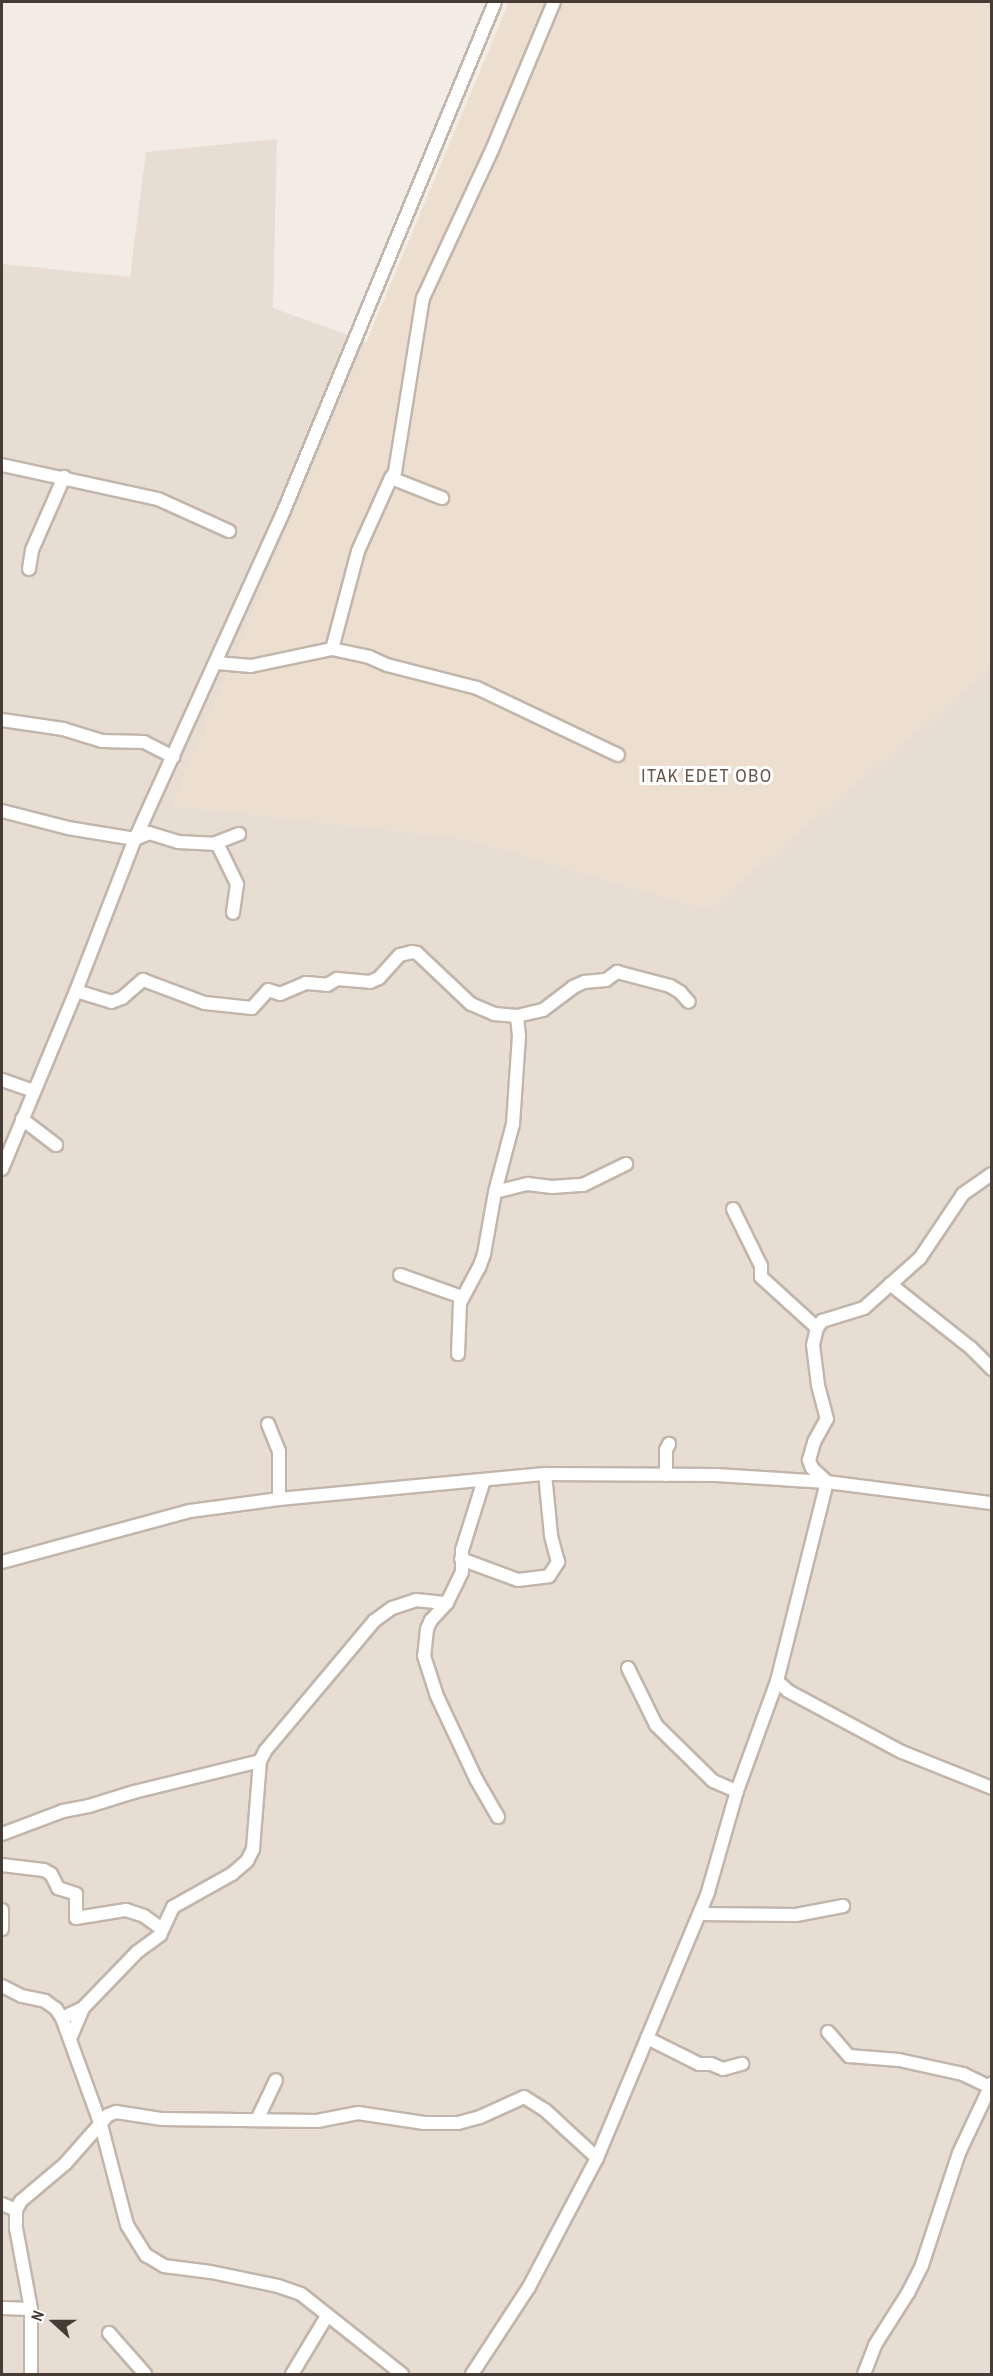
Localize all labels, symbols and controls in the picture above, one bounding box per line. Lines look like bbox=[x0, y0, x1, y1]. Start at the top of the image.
district label: ITAK EDET OBO bbox=[641, 765, 773, 787]
north arrow bbox=[24, 2292, 84, 2352]
text: N bbox=[25, 2307, 49, 2324]

